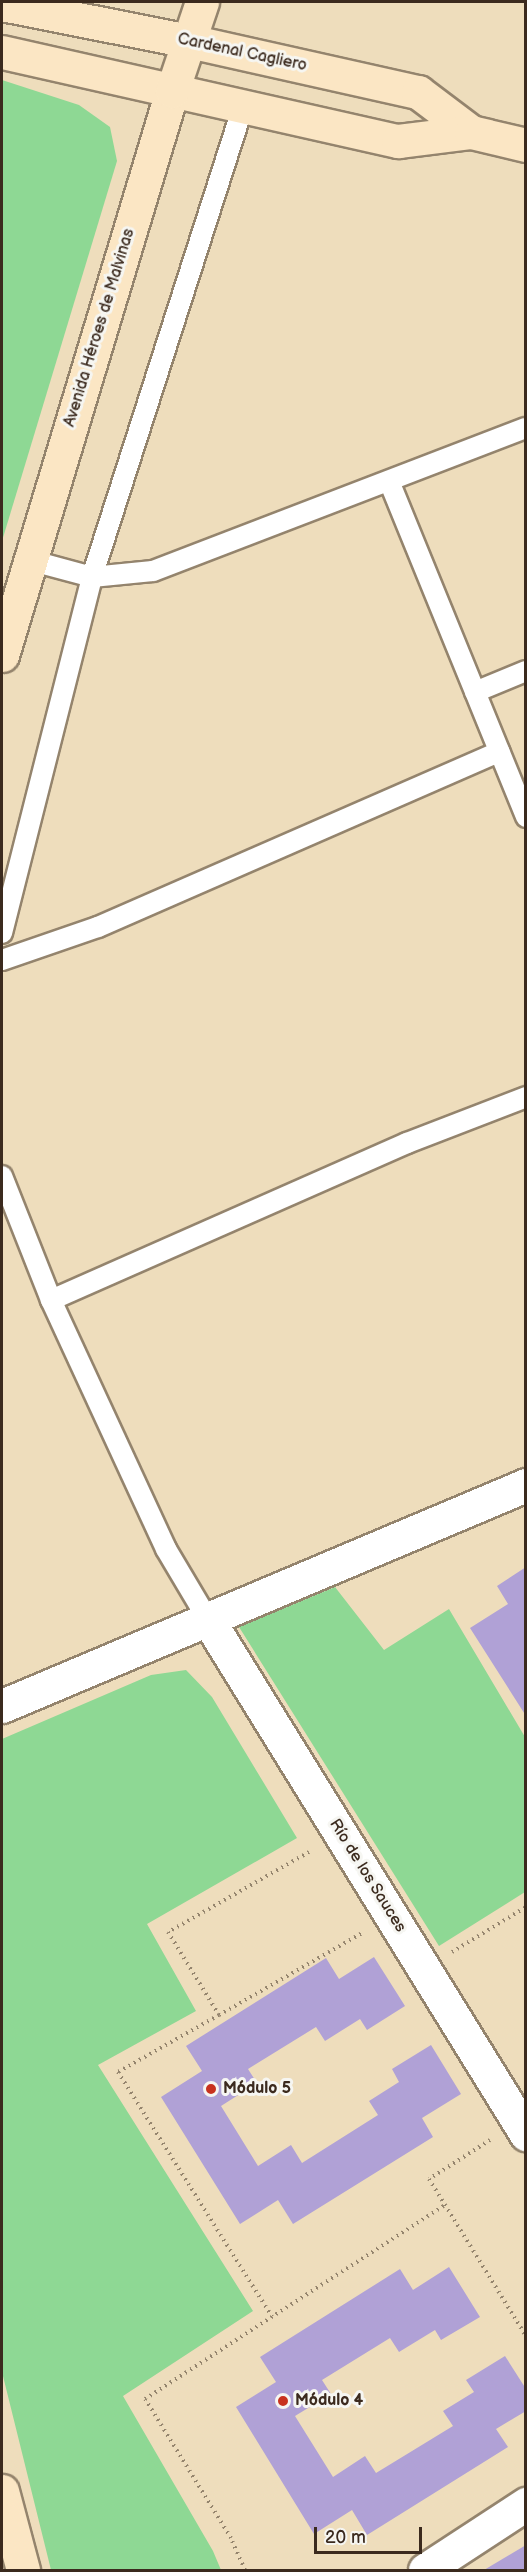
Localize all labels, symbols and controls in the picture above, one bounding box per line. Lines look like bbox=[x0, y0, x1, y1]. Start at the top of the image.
street label: Cardenal Cagliero bbox=[176, 30, 308, 76]
street label: Avenida Héroes de Malvinas bbox=[61, 227, 139, 429]
street label: Río de los Sauces bbox=[324, 1816, 410, 1936]
place label: Módulo 5 bbox=[223, 2079, 291, 2099]
marker: Módulo 5 bbox=[204, 2082, 218, 2096]
place label: Módulo 4 bbox=[295, 2391, 363, 2411]
marker: Módulo 4 bbox=[276, 2394, 290, 2408]
scale bar bbox=[317, 2515, 425, 2553]
text: 20 m bbox=[325, 2527, 366, 2548]

